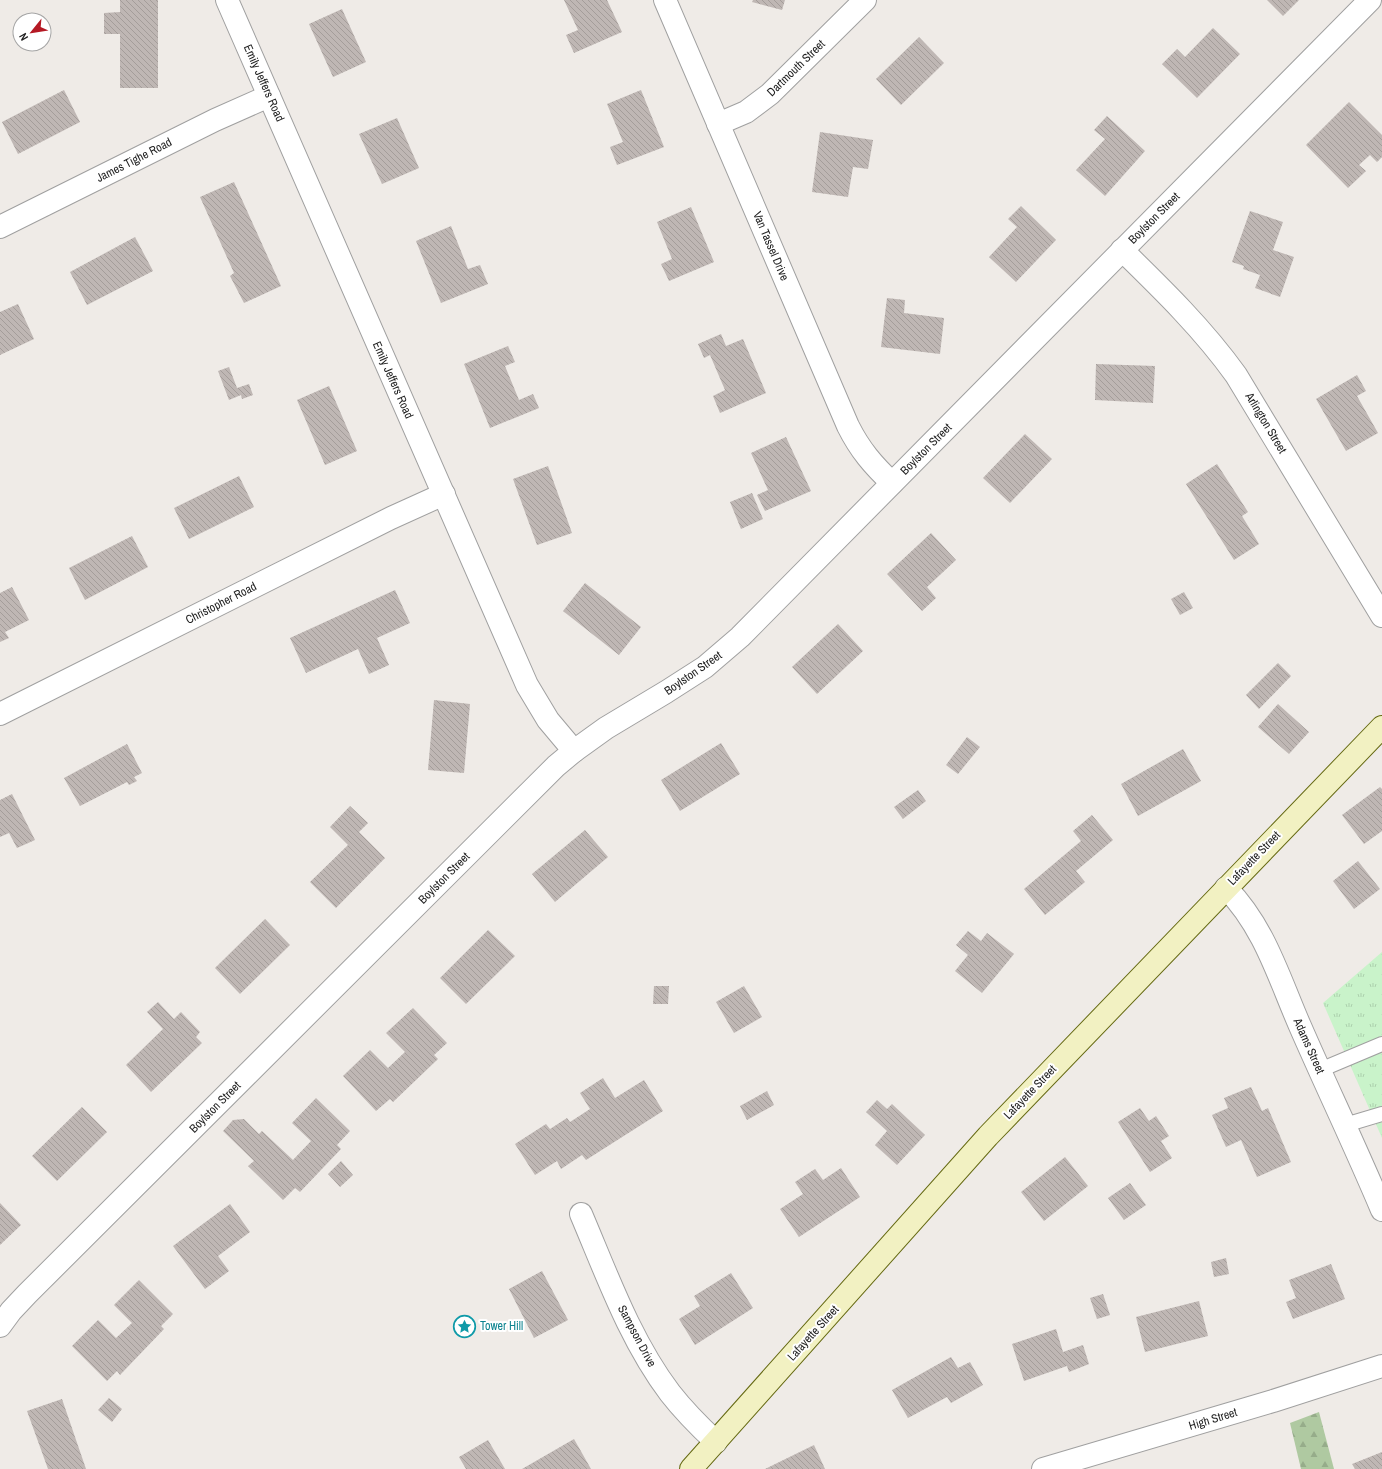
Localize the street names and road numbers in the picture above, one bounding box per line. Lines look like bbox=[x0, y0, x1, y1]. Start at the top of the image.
street label: Dartmouth Street bbox=[763, 36, 829, 100]
street label: Emily Jeffers Road bbox=[240, 42, 288, 124]
street label: James Tighe Road bbox=[93, 134, 175, 186]
street label: Boylston Street bbox=[1125, 189, 1183, 247]
street label: Van Tassel Drive bbox=[749, 209, 793, 283]
street label: Emily Jeffers Road bbox=[369, 339, 417, 421]
street label: Arlington Street bbox=[1241, 389, 1291, 457]
street label: Boylston Street bbox=[897, 420, 955, 478]
street label: Christopher Road bbox=[183, 578, 259, 628]
street label: Boylston Street bbox=[661, 647, 725, 699]
street label: Lafayette Street bbox=[1224, 827, 1284, 889]
street label: Boylston Street bbox=[415, 849, 473, 907]
street label: Adams Street bbox=[1289, 1015, 1329, 1077]
street label: Lafayette Street bbox=[1000, 1061, 1060, 1123]
street label: Boylston Street bbox=[186, 1078, 244, 1136]
street label: Sampson Drive bbox=[614, 1302, 660, 1370]
street label: Lafayette Street bbox=[784, 1302, 842, 1364]
street label: High Street bbox=[1187, 1404, 1239, 1434]

